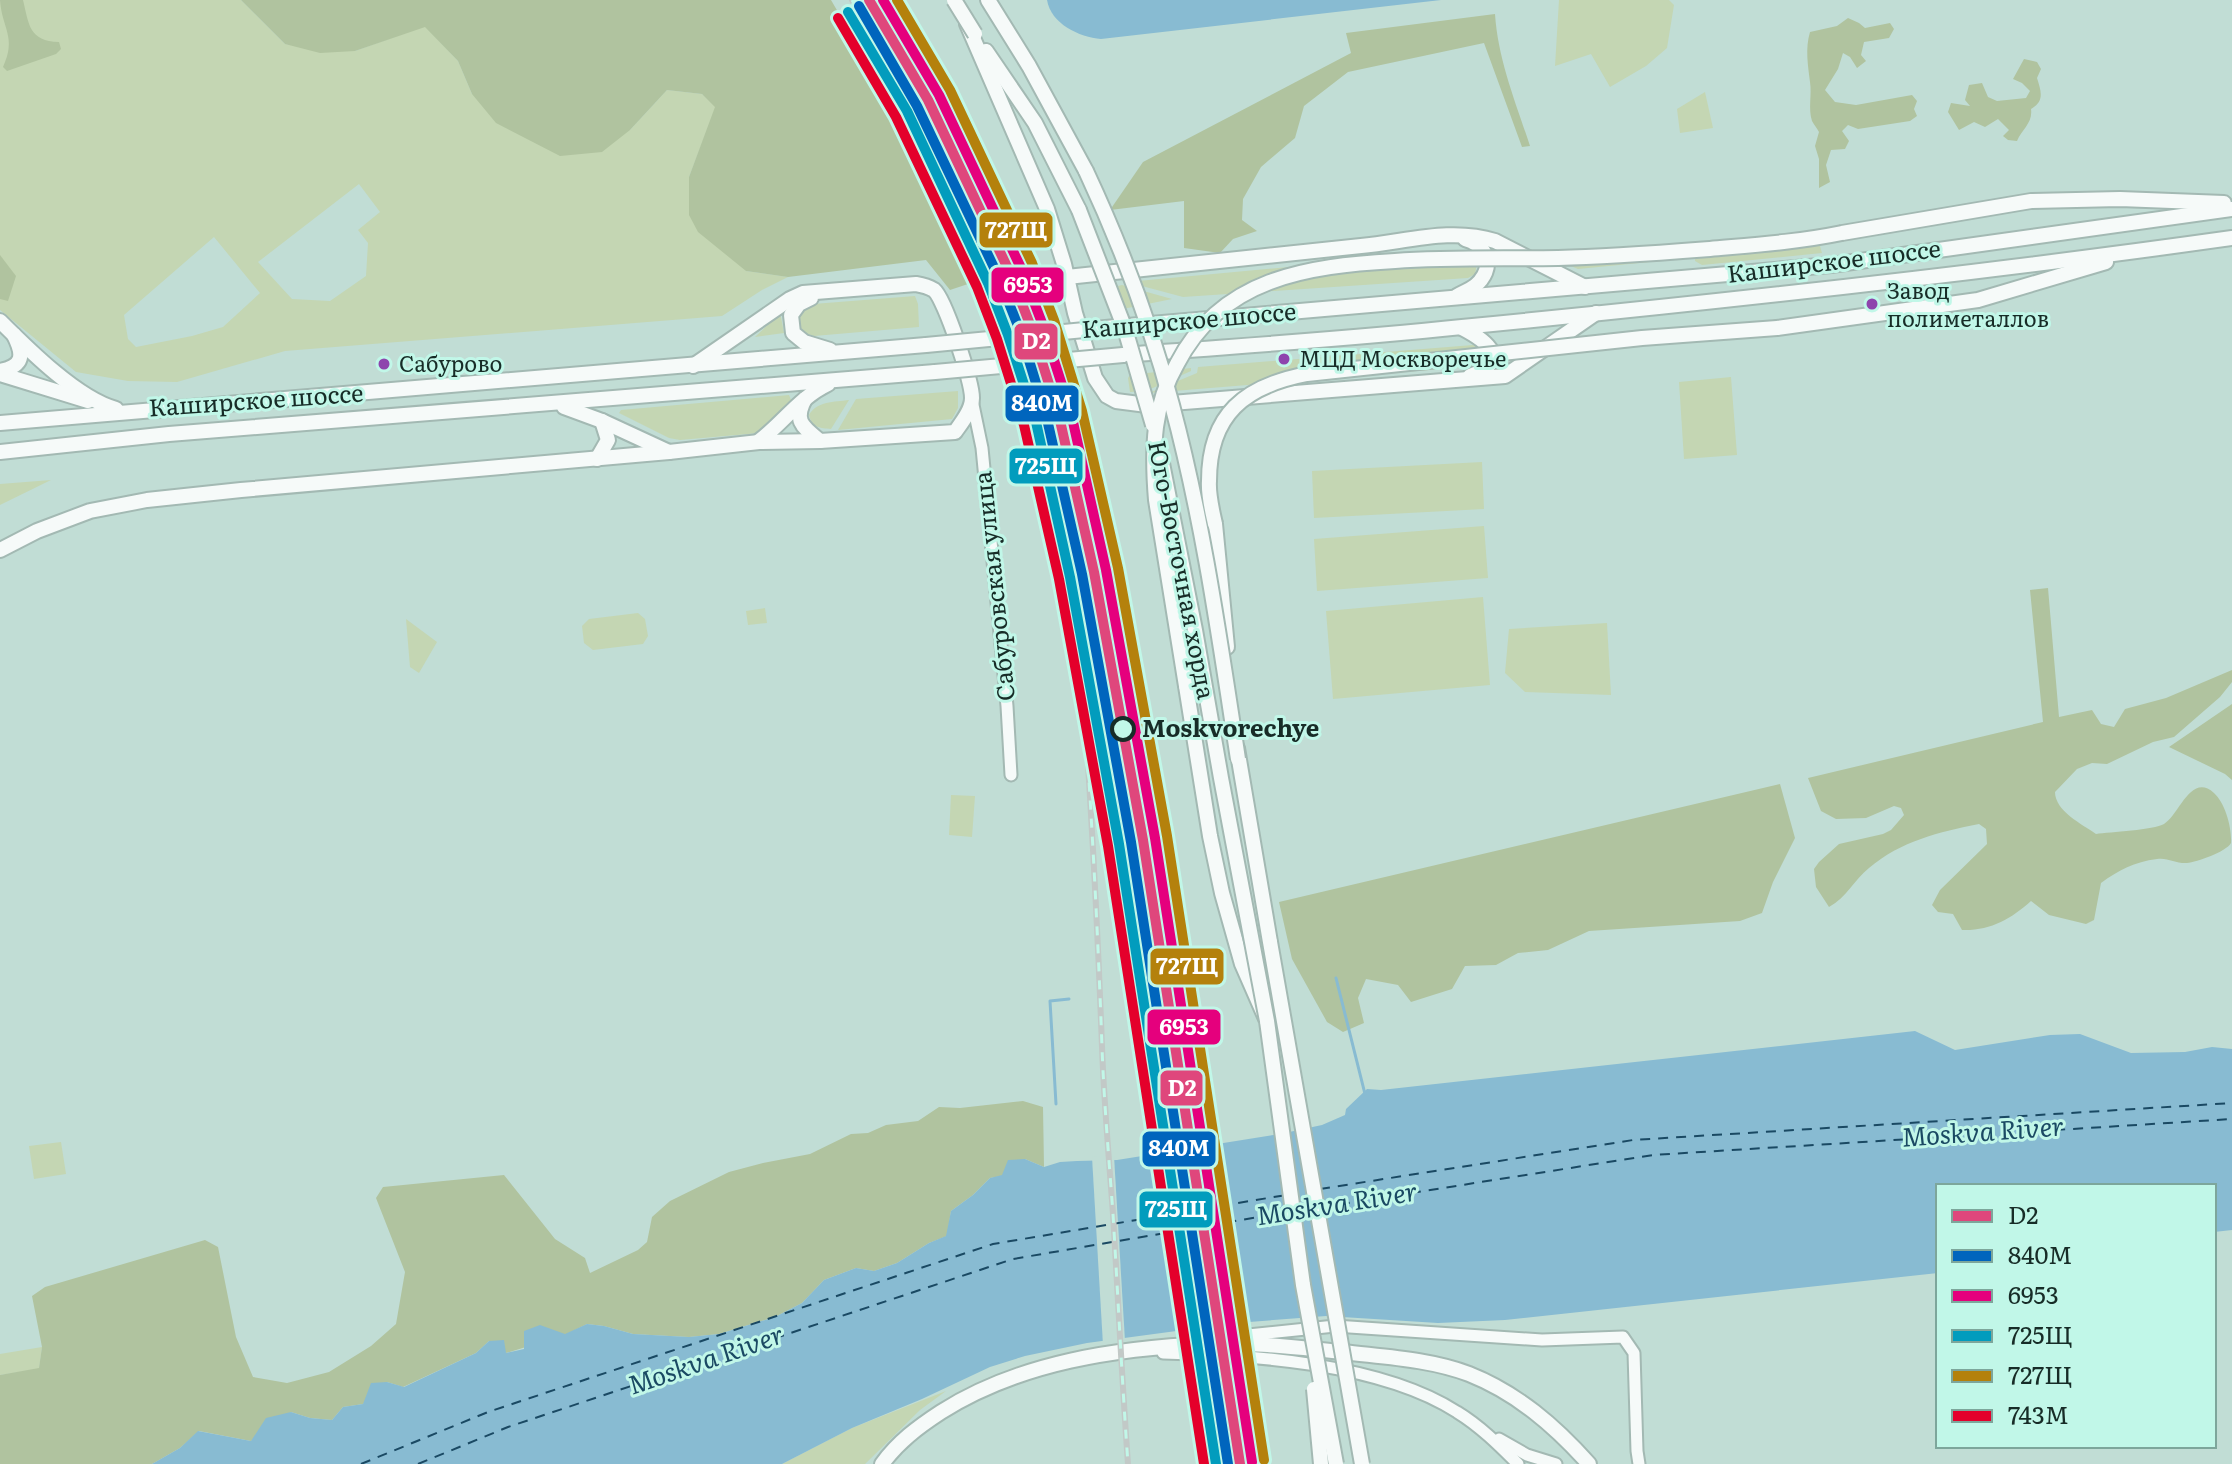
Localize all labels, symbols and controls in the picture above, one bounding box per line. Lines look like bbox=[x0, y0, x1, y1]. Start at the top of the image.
line badge: 727Щ bbox=[978, 211, 1054, 249]
text: 727Щ bbox=[985, 212, 1047, 245]
street label: Каширское шоссе bbox=[1725, 229, 1943, 290]
line badge: 6953 bbox=[990, 266, 1065, 304]
text: 6953 bbox=[1003, 267, 1053, 300]
place label: Завод полиметаллов bbox=[1887, 273, 2049, 334]
street label: Каширское шоссе bbox=[1080, 292, 1297, 345]
marker: Завод полиметаллов bbox=[1864, 296, 1880, 312]
line badge: D2 bbox=[1013, 322, 1059, 361]
text: D2 bbox=[1022, 323, 1051, 356]
place label: МЦД Москворечье bbox=[1299, 341, 1507, 374]
place label: Сабурово bbox=[399, 346, 502, 379]
marker: МЦД Москворечье bbox=[1276, 351, 1292, 367]
marker: Сабурово bbox=[376, 356, 392, 372]
street label: Каширское шоссе bbox=[147, 374, 364, 423]
line badge: 840М bbox=[1004, 384, 1080, 423]
text: 840М bbox=[1011, 385, 1073, 418]
street label: Юго-Восточная хорда bbox=[1141, 437, 1226, 702]
line badge: 725Щ bbox=[1008, 447, 1084, 485]
text: 725Щ bbox=[1015, 448, 1078, 481]
street label: Сабуровская улица bbox=[963, 469, 1022, 703]
place label: Moskvorechye bbox=[1142, 709, 1319, 744]
marker: Moskvorechye bbox=[1111, 717, 1135, 741]
line badge: 727Щ bbox=[1149, 947, 1225, 986]
text: 727Щ bbox=[1156, 948, 1218, 981]
line badge: 6953 bbox=[1146, 1008, 1222, 1046]
text: 6953 bbox=[1159, 1009, 1209, 1042]
line badge: D2 bbox=[1159, 1069, 1204, 1107]
text: D2 bbox=[1168, 1070, 1197, 1103]
water label: Moskva River bbox=[1900, 1104, 2065, 1155]
line badge: 840М bbox=[1141, 1130, 1217, 1168]
text: 840М bbox=[1148, 1130, 1210, 1163]
water label: Moskva River bbox=[1253, 1170, 1420, 1233]
legend bbox=[1936, 1184, 2216, 1448]
line badge: 725Щ bbox=[1138, 1190, 1214, 1229]
text: 725Щ bbox=[1145, 1191, 1208, 1224]
text: D2 bbox=[2008, 1196, 2039, 1231]
text: 840М bbox=[2008, 1236, 2072, 1271]
text: 6953 bbox=[2008, 1276, 2059, 1311]
water label: Moskva River bbox=[622, 1313, 788, 1403]
text: 725Щ bbox=[2008, 1316, 2073, 1351]
text: 727Щ bbox=[2008, 1356, 2072, 1391]
text: 743М bbox=[2008, 1396, 2069, 1431]

